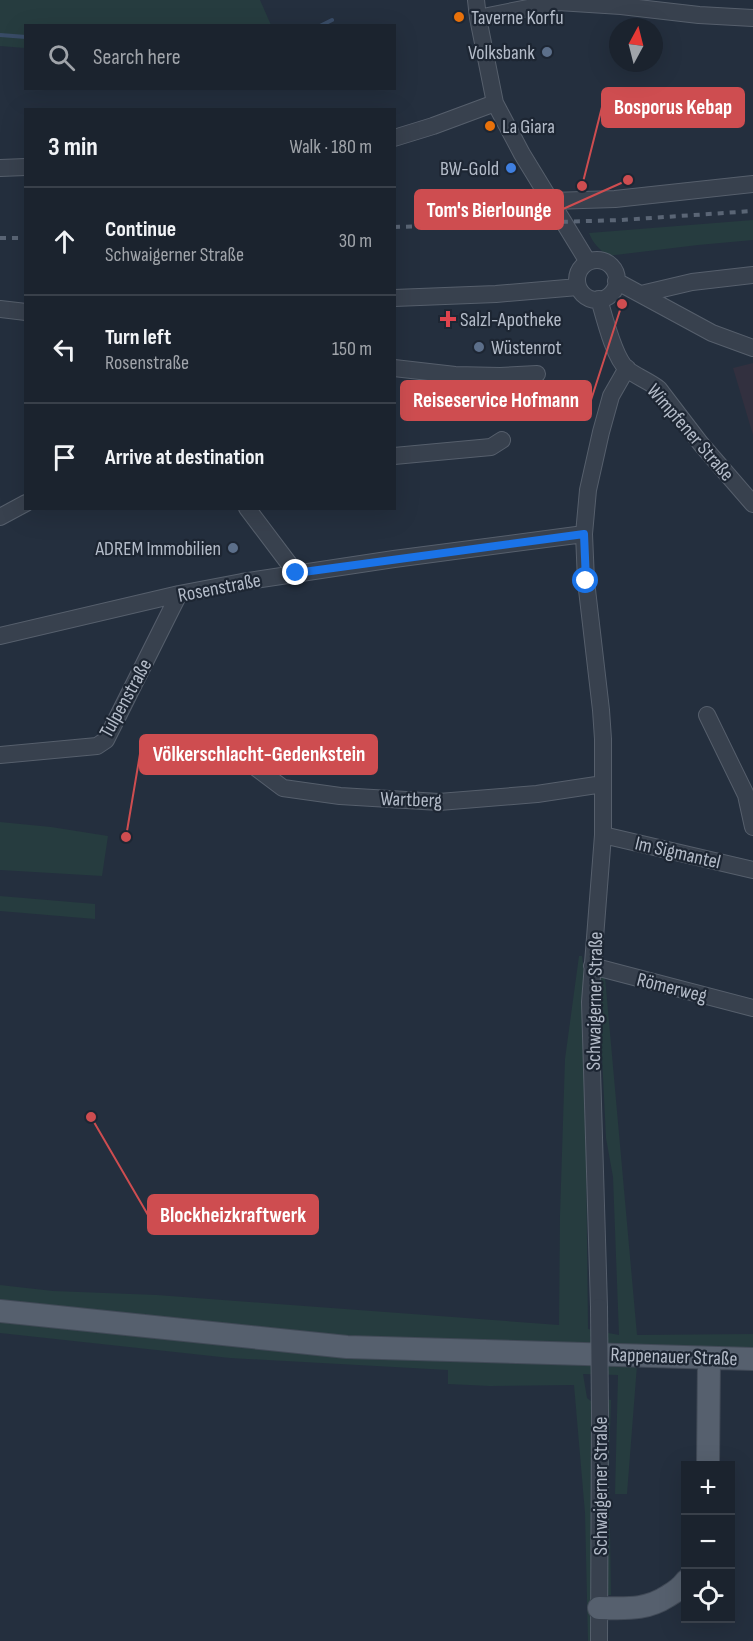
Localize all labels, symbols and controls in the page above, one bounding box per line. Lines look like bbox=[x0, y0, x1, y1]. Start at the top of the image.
place label: Taverne Korfu bbox=[471, 6, 564, 30]
marker: Taverne Korfu bbox=[452, 10, 466, 24]
north arrow bbox=[609, 18, 663, 72]
search box bbox=[24, 24, 396, 90]
icon: search bbox=[45, 41, 78, 74]
place label: Volksbank bbox=[468, 41, 535, 65]
text: Search here bbox=[93, 44, 180, 71]
marker: Volksbank bbox=[540, 45, 554, 59]
callout: Bosporus Kebap bbox=[602, 88, 744, 127]
text: Bosporus Kebap bbox=[614, 95, 732, 120]
place label: La Giara bbox=[502, 115, 555, 139]
marker: La Giara bbox=[483, 119, 497, 133]
text: 3 min bbox=[48, 132, 98, 163]
text: Walk · 180 m bbox=[289, 135, 372, 159]
place label: BW-Gold bbox=[440, 157, 499, 181]
marker: BW-Gold bbox=[504, 161, 518, 175]
callout: Tom's Bierlounge bbox=[415, 190, 563, 229]
text: Tom's Bierlounge bbox=[427, 198, 551, 223]
text: Continue bbox=[105, 216, 176, 243]
icon: ahead bbox=[48, 225, 81, 258]
text: 30 m bbox=[339, 229, 372, 253]
text: Schwaigerner Straße bbox=[105, 243, 244, 267]
place label: Salzl-Apotheke bbox=[460, 308, 561, 332]
marker: Salzl-Apotheke bbox=[441, 312, 455, 326]
text: Turn left bbox=[105, 324, 171, 351]
icon: left bbox=[48, 333, 81, 366]
place label: Wüstenrot bbox=[491, 336, 562, 360]
text: 150 m bbox=[332, 337, 372, 361]
marker: Wüstenrot bbox=[472, 340, 486, 354]
text: Rosenstraße bbox=[105, 351, 189, 375]
street label: Wimpfener Straße bbox=[642, 379, 739, 486]
callout: Reiseservice Hofmann bbox=[401, 381, 591, 420]
text: Reiseservice Hofmann bbox=[413, 388, 579, 413]
icon: arrive bbox=[48, 441, 81, 474]
text: Arrive at destination bbox=[105, 444, 264, 471]
place label: ADREM Immobilien bbox=[95, 537, 221, 561]
marker: ADREM Immobilien bbox=[226, 541, 240, 555]
route end bbox=[282, 559, 308, 585]
route start bbox=[572, 567, 598, 593]
street label: Rosenstraße bbox=[176, 568, 263, 608]
street label: Tulpenstraße bbox=[94, 655, 157, 742]
callout: Völkerschlacht-Gedenkstein bbox=[140, 735, 377, 774]
text: Völkerschlacht-Gedenkstein bbox=[153, 742, 365, 767]
street label: Wartberg bbox=[380, 787, 442, 813]
street label: Im Sigmantel bbox=[633, 831, 723, 874]
street label: Schwaigerner Straße bbox=[582, 931, 608, 1071]
street label: Römerweg bbox=[634, 968, 709, 1008]
callout: Blockheizkraftwerk bbox=[148, 1195, 318, 1234]
text: Blockheizkraftwerk bbox=[160, 1203, 306, 1228]
street label: Rappenauer Straße bbox=[610, 1343, 738, 1371]
street label: Schwaigerner Straße bbox=[589, 1417, 613, 1555]
map controls bbox=[681, 1461, 735, 1623]
button: + bbox=[681, 1461, 735, 1515]
button: − bbox=[681, 1515, 735, 1569]
button: locate bbox=[681, 1569, 735, 1623]

